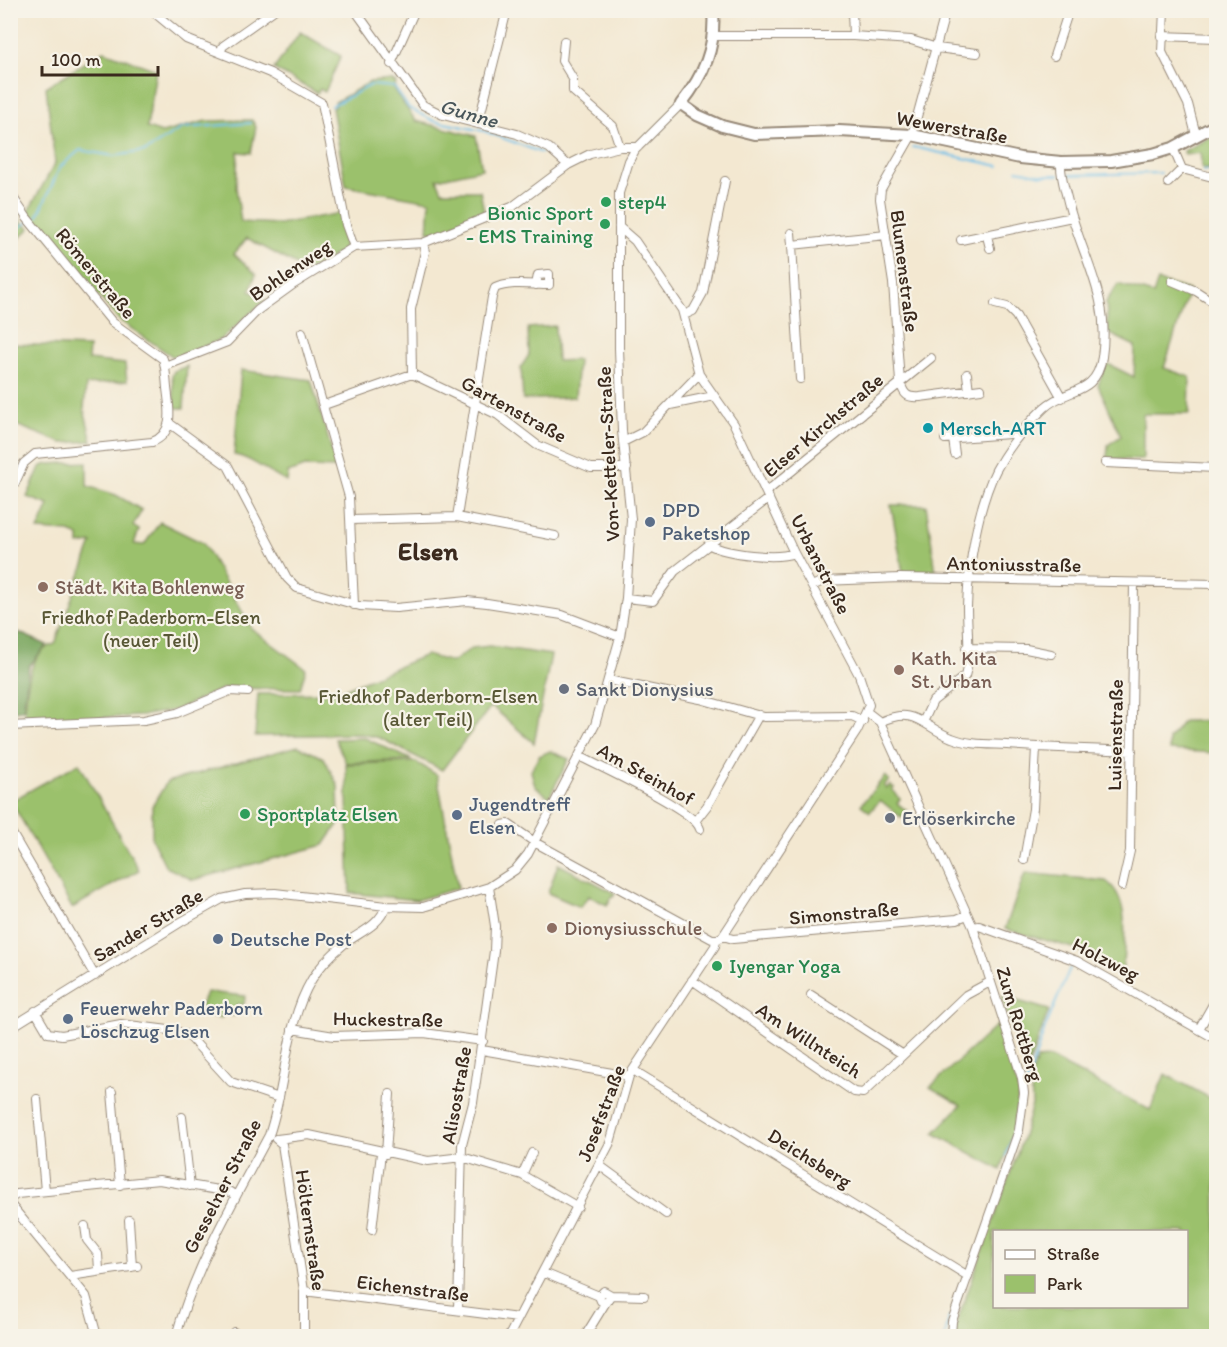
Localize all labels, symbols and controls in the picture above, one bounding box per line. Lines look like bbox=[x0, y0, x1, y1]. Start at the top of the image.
scale bar bbox=[42, 39, 158, 77]
text: 100 m bbox=[51, 49, 101, 71]
water label: Gunne bbox=[437, 93, 502, 133]
street label: Wewerstraße bbox=[894, 105, 1010, 149]
place label: step4 bbox=[618, 190, 667, 214]
marker: step4 bbox=[599, 195, 613, 209]
place label: Bionic Sport - EMS Training bbox=[466, 201, 594, 248]
street label: Blumenstraße bbox=[886, 208, 924, 334]
marker: Bionic Sport - EMS Training bbox=[598, 217, 612, 231]
street label: Römerstraße bbox=[51, 222, 141, 324]
street label: Bohlenweg bbox=[244, 233, 336, 306]
street label: Von-Ketteler-Straße bbox=[591, 366, 625, 542]
street label: Elser Kirchstraße bbox=[758, 368, 888, 482]
street label: Gartenstraße bbox=[457, 370, 571, 448]
place label: Mersch-ART bbox=[940, 416, 1046, 440]
marker: Mersch-ART bbox=[921, 421, 935, 435]
place label: DPD Paketshop bbox=[662, 498, 750, 545]
street label: Urbanstraße bbox=[785, 510, 857, 618]
marker: DPD Paketshop bbox=[643, 515, 657, 529]
district label: Elsen bbox=[398, 535, 458, 567]
street label: Antoniusstraße bbox=[946, 551, 1082, 577]
place label: Städt. Kita Bohlenweg bbox=[55, 575, 245, 599]
marker: Städt. Kita Bohlenweg bbox=[36, 580, 50, 594]
park label: Friedhof Paderborn-Elsen (neuer Teil) bbox=[41, 605, 261, 652]
place label: Kath. Kita St. Urban bbox=[911, 646, 997, 693]
marker: Kath. Kita St. Urban bbox=[892, 663, 906, 677]
place label: Sankt Dionysius bbox=[576, 677, 714, 701]
street label: Luisenstraße bbox=[1102, 679, 1128, 791]
marker: Sankt Dionysius bbox=[557, 682, 571, 696]
park label: Friedhof Paderborn-Elsen (alter Teil) bbox=[318, 684, 538, 731]
street label: Am Steinhof bbox=[593, 737, 699, 811]
place label: Jugendtreff Elsen bbox=[469, 792, 571, 839]
place label: Sportplatz Elsen bbox=[257, 802, 398, 826]
place label: Erlöserkirche bbox=[902, 806, 1016, 830]
marker: Sportplatz Elsen bbox=[238, 807, 252, 821]
marker: Jugendtreff Elsen bbox=[450, 808, 464, 822]
marker: Erlöserkirche bbox=[883, 811, 897, 825]
street label: Sander Straße bbox=[89, 883, 207, 967]
street label: Simonstraße bbox=[788, 896, 900, 930]
place label: Dionysiusschule bbox=[564, 916, 703, 940]
marker: Dionysiusschule bbox=[545, 921, 559, 935]
place label: Deutsche Post bbox=[230, 927, 352, 951]
marker: Deutsche Post bbox=[211, 932, 225, 946]
street label: Holzweg bbox=[1068, 932, 1144, 986]
place label: Iyengar Yoga bbox=[729, 954, 841, 978]
marker: Iyengar Yoga bbox=[710, 959, 724, 973]
street label: Zum Rottberg bbox=[991, 964, 1049, 1085]
place label: Feuerwehr Paderborn Löschzug Elsen bbox=[80, 996, 263, 1043]
street label: Am Willnteich bbox=[752, 997, 867, 1083]
street label: Huckestraße bbox=[333, 1006, 443, 1032]
marker: Feuerwehr Paderborn Löschzug Elsen bbox=[61, 1012, 75, 1026]
street label: Alisostraße bbox=[436, 1044, 476, 1146]
street label: Josefstraße bbox=[572, 1061, 630, 1165]
street label: Gesselner Straße bbox=[178, 1115, 266, 1257]
street label: Deichsberg bbox=[764, 1123, 857, 1194]
street label: Hölternstraße bbox=[291, 1168, 331, 1292]
legend bbox=[993, 1230, 1188, 1308]
text: Straße bbox=[1047, 1243, 1100, 1265]
street label: Eichenstraße bbox=[355, 1269, 471, 1307]
text: Park bbox=[1047, 1273, 1082, 1295]

